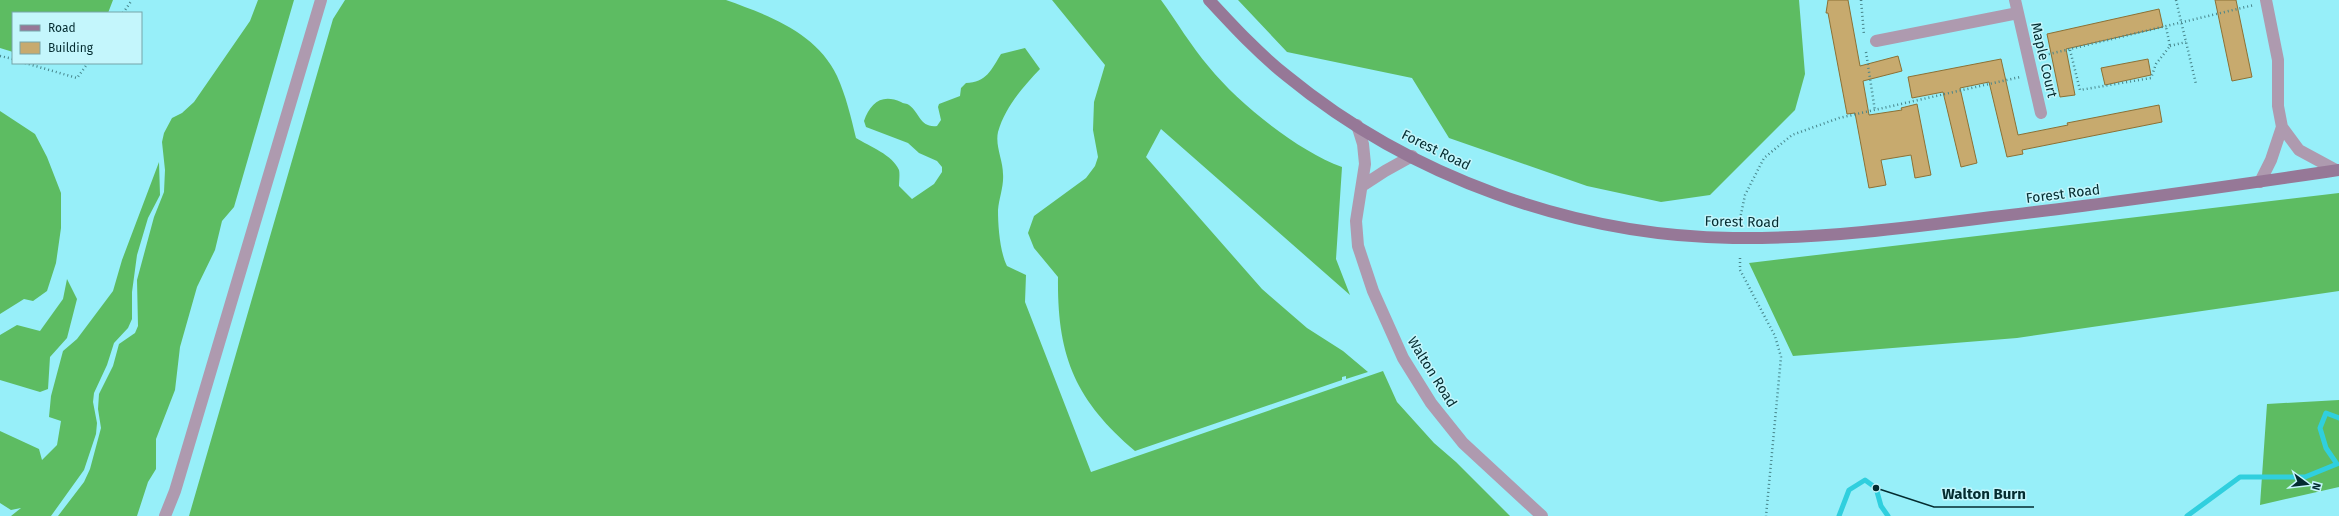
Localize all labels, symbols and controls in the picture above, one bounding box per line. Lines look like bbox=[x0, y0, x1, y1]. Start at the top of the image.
legend bbox=[12, 12, 142, 64]
text: Road bbox=[48, 21, 76, 35]
street label: Maple Court bbox=[2027, 21, 2061, 100]
text: Building bbox=[48, 41, 94, 55]
street label: Forest Road bbox=[1399, 126, 1473, 174]
street label: Forest Road bbox=[2025, 181, 2101, 207]
street label: Forest Road bbox=[1704, 213, 1780, 231]
street label: Walton Road bbox=[1404, 334, 1460, 410]
north arrow bbox=[2287, 464, 2327, 504]
callout: Walton Burn bbox=[1934, 480, 2034, 507]
text: N bbox=[2309, 481, 2323, 492]
text: Walton Burn bbox=[1942, 485, 2026, 503]

